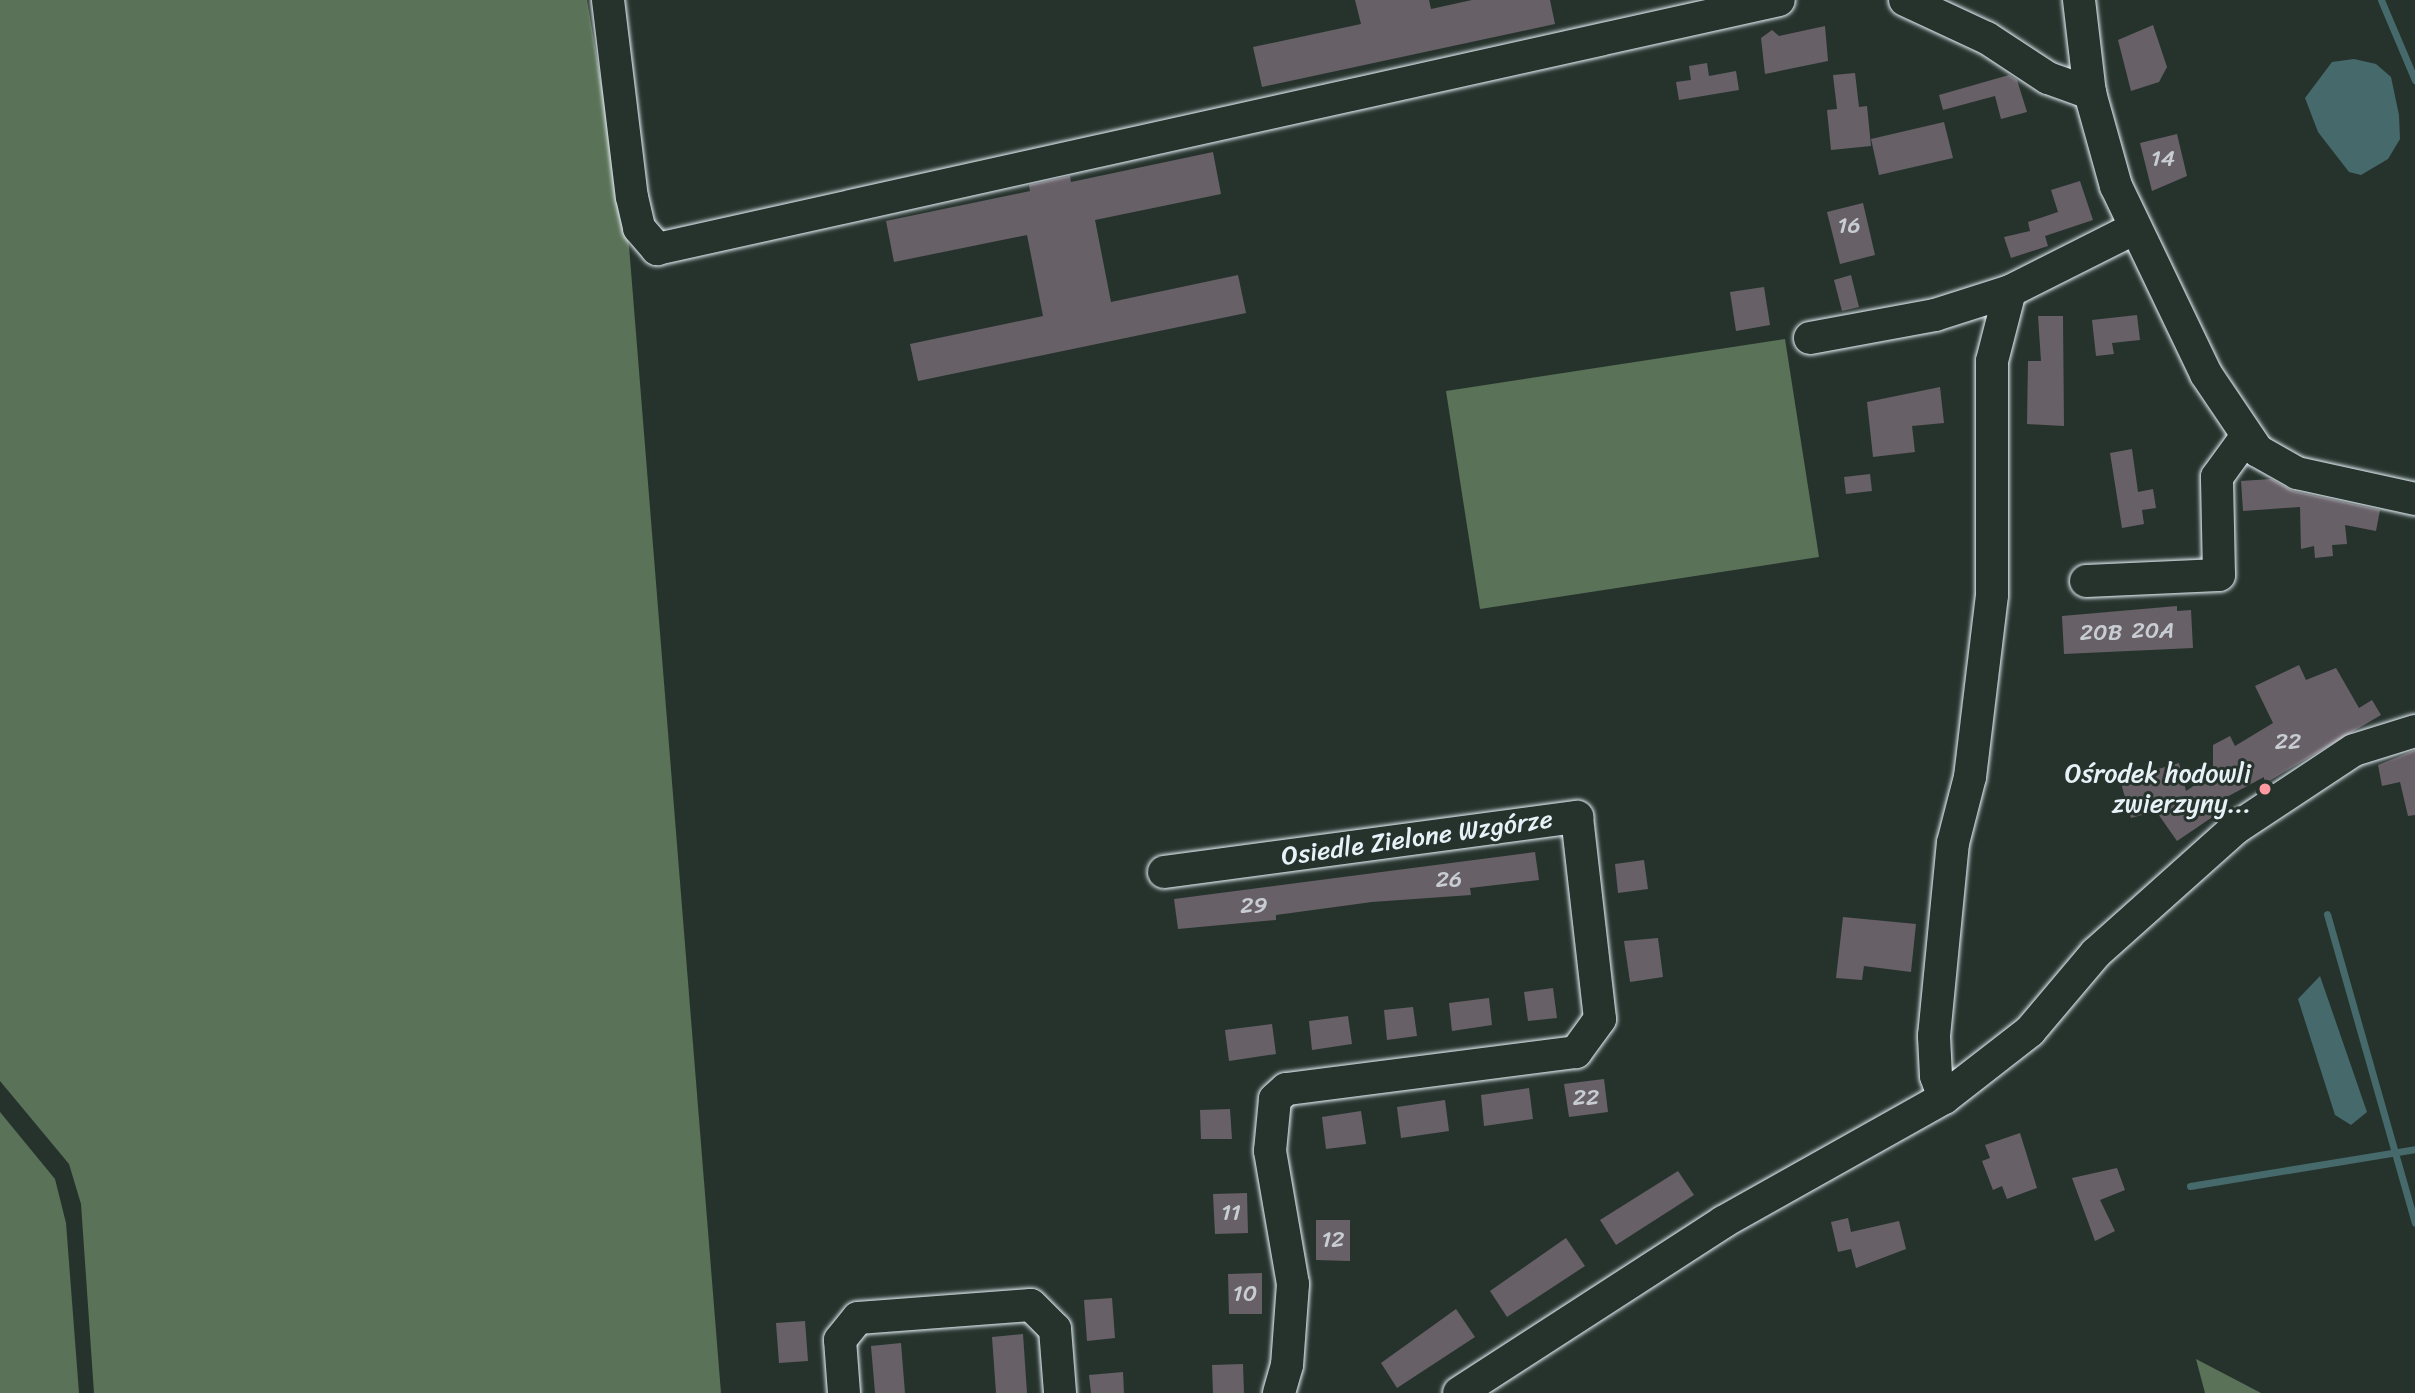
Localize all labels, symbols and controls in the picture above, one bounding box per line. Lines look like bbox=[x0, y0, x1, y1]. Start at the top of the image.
house number: 14 bbox=[2151, 145, 2175, 173]
house number: 16 bbox=[1838, 212, 1860, 240]
house number: 20A bbox=[2132, 617, 2174, 645]
house number: 20B bbox=[2080, 619, 2122, 647]
house number: 22 bbox=[2275, 728, 2301, 756]
place label: Ośrodek hodowli zwierzyny... bbox=[2064, 758, 2251, 820]
marker: Ośrodek hodowli zwierzyny... bbox=[2257, 781, 2273, 797]
street label: Osiedle Zielone Wzgórze bbox=[1279, 803, 1555, 873]
house number: 26 bbox=[1436, 866, 1462, 894]
house number: 29 bbox=[1240, 892, 1268, 920]
house number: 22 bbox=[1573, 1084, 1599, 1112]
house number: 11 bbox=[1221, 1199, 1241, 1227]
house number: 12 bbox=[1321, 1226, 1345, 1254]
house number: 10 bbox=[1233, 1280, 1257, 1308]

